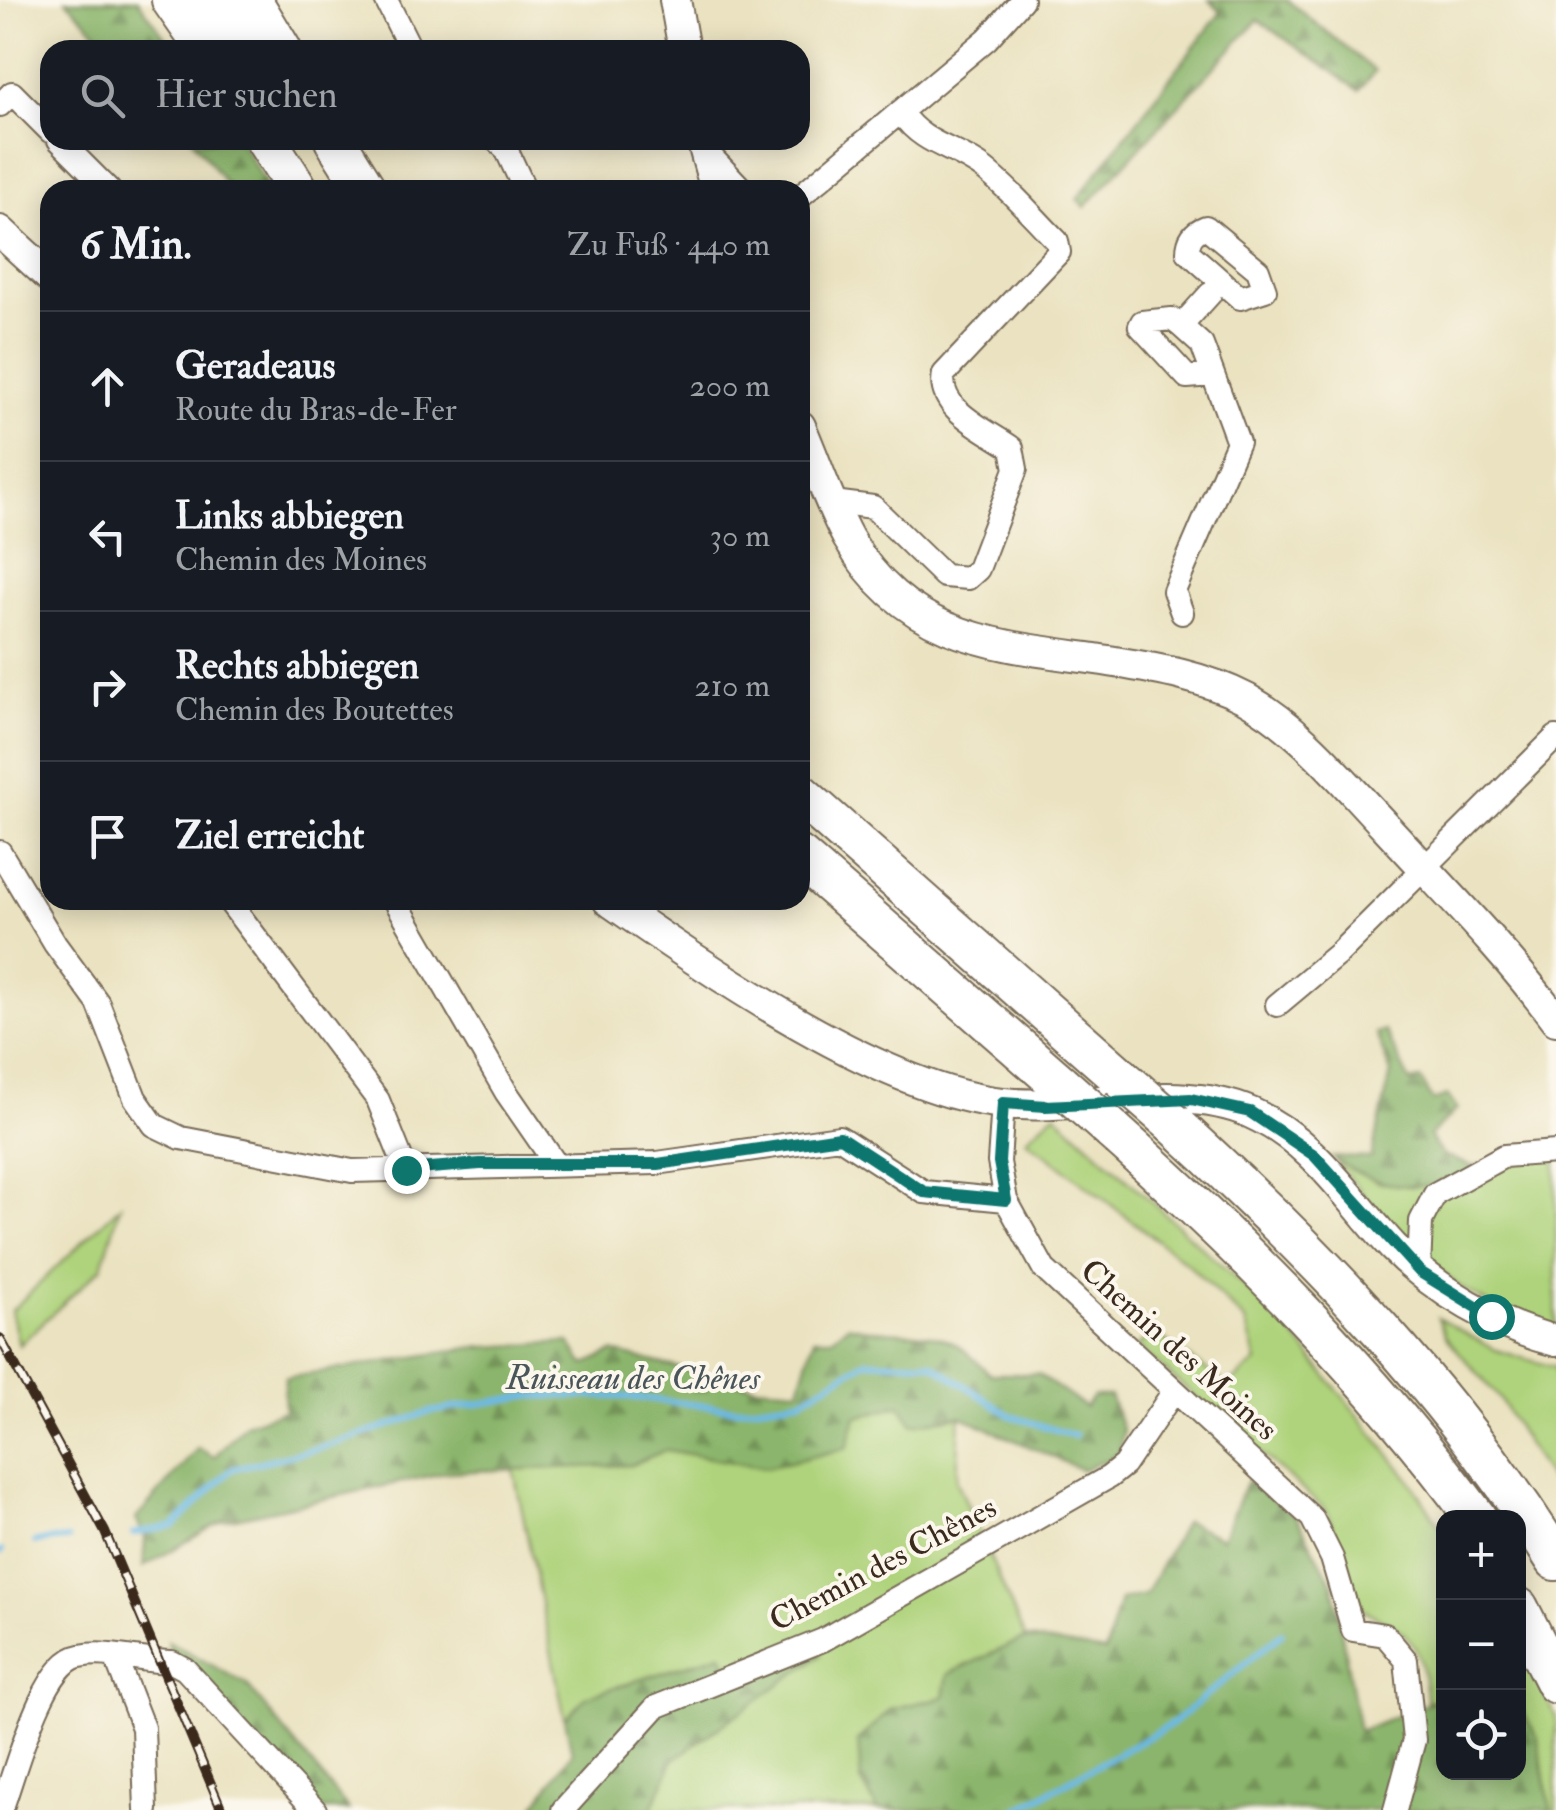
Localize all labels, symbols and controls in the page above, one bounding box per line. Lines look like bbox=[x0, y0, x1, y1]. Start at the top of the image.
search box bbox=[40, 40, 810, 150]
icon: search bbox=[75, 68, 130, 123]
text: Hier suchen bbox=[155, 71, 338, 119]
text: 6 Min. bbox=[80, 219, 192, 271]
text: Zu Fuß · 440 m bbox=[567, 225, 770, 265]
text: Geradeaus bbox=[175, 342, 336, 390]
icon: ahead bbox=[80, 359, 135, 414]
text: 200 m bbox=[689, 366, 770, 406]
text: Route du Bras-de-Fer bbox=[175, 390, 457, 430]
text: Links abbiegen bbox=[175, 492, 404, 540]
icon: left bbox=[80, 509, 135, 564]
text: 30 m bbox=[710, 516, 770, 556]
text: Chemin des Moines bbox=[175, 540, 427, 580]
text: Rechts abbiegen bbox=[175, 642, 419, 690]
icon: right bbox=[80, 659, 135, 714]
text: 210 m bbox=[695, 666, 770, 706]
text: Chemin des Boutettes bbox=[175, 690, 454, 730]
icon: arrive bbox=[80, 809, 135, 864]
text: Ziel erreicht bbox=[175, 812, 364, 860]
route end bbox=[384, 1148, 430, 1194]
street label: Chemin des Moines bbox=[1072, 1251, 1286, 1449]
route start bbox=[1469, 1294, 1515, 1340]
water label: Ruisseau des Chênes bbox=[505, 1356, 761, 1400]
street label: Chemin des Chênes bbox=[763, 1487, 1003, 1641]
map controls bbox=[1436, 1510, 1526, 1780]
button: + bbox=[1436, 1510, 1526, 1600]
button: − bbox=[1436, 1600, 1526, 1690]
button: locate bbox=[1436, 1690, 1526, 1780]

